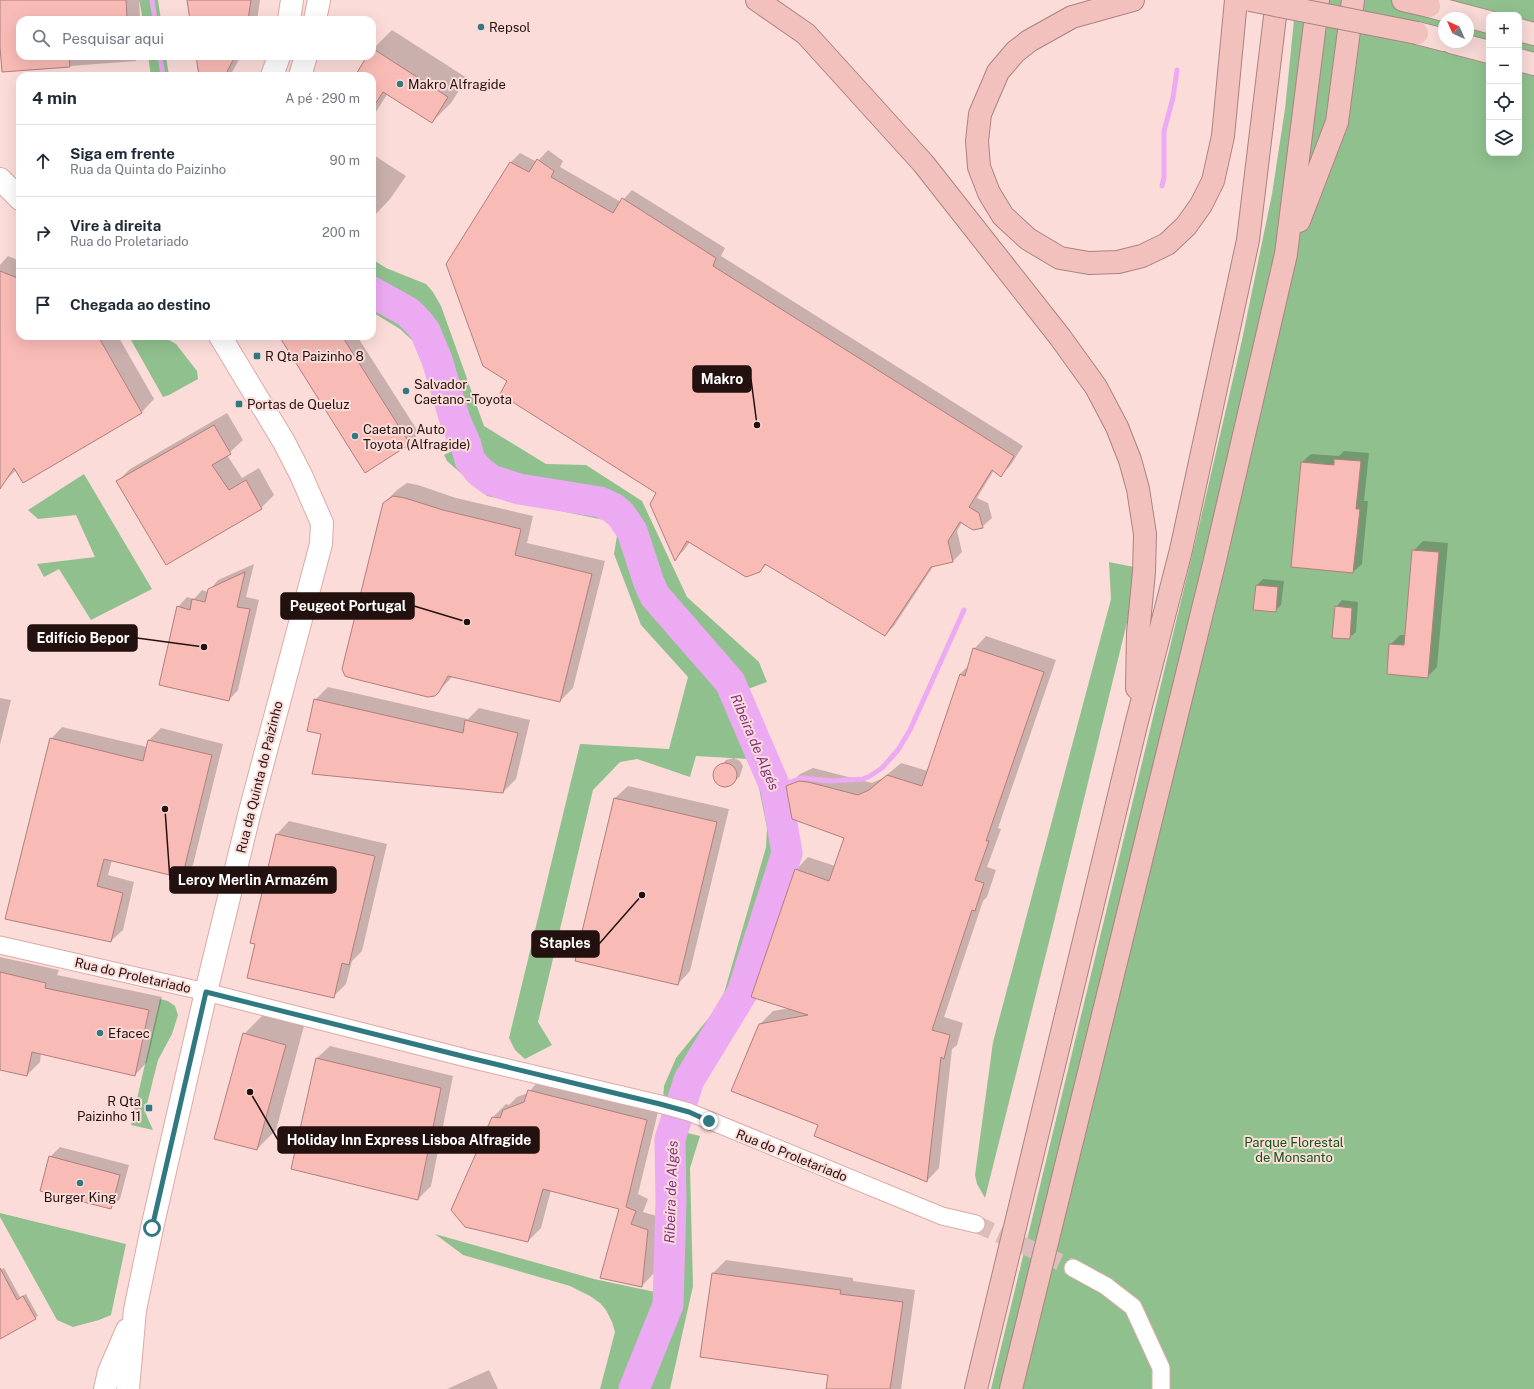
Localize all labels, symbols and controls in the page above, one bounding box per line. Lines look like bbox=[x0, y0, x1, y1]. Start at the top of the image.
north arrow bbox=[1438, 12, 1474, 48]
map controls bbox=[1486, 12, 1522, 156]
button: + bbox=[1486, 12, 1522, 48]
search box bbox=[16, 16, 376, 60]
place label: Repsol bbox=[489, 20, 531, 35]
marker: Repsol bbox=[476, 22, 486, 32]
icon: search bbox=[30, 27, 52, 49]
text: Pesquisar aqui bbox=[62, 30, 164, 47]
button: − bbox=[1486, 48, 1522, 84]
place label: Makro Alfragide bbox=[408, 77, 506, 92]
marker: Makro Alfragide bbox=[395, 79, 405, 89]
button: locate bbox=[1486, 84, 1522, 120]
text: 4 min bbox=[32, 88, 77, 108]
text: A pé · 290 m bbox=[285, 91, 360, 106]
button: layers bbox=[1486, 120, 1522, 156]
text: Siga em frente bbox=[70, 145, 175, 162]
icon: ahead bbox=[32, 150, 54, 172]
text: 90 m bbox=[330, 153, 360, 168]
text: Rua da Quinta do Paizinho bbox=[70, 162, 226, 177]
text: Vire à direita bbox=[70, 217, 161, 234]
icon: right bbox=[32, 222, 54, 244]
text: 200 m bbox=[322, 225, 360, 240]
text: Rua do Proletariado bbox=[70, 234, 189, 249]
icon: arrive bbox=[32, 294, 54, 316]
text: Chegada ao destino bbox=[70, 296, 211, 313]
place label: R Qta Paizinho 8 bbox=[265, 349, 364, 364]
marker: R Qta Paizinho 8 bbox=[252, 351, 262, 361]
callout: Makro bbox=[693, 366, 751, 392]
text: Makro bbox=[701, 371, 743, 387]
place label: Salvador Caetano - Toyota bbox=[414, 377, 512, 407]
marker: Salvador Caetano - Toyota bbox=[401, 386, 411, 396]
place label: Portas de Queluz bbox=[247, 397, 349, 412]
marker: Portas de Queluz bbox=[234, 399, 244, 409]
place label: Caetano Auto Toyota (Alfragide) bbox=[363, 422, 471, 452]
marker: Caetano Auto Toyota (Alfragide) bbox=[350, 431, 360, 441]
callout: Peugeot Portugal bbox=[281, 593, 414, 619]
text: Peugeot Portugal bbox=[290, 598, 407, 614]
callout: Edifício Bepor bbox=[28, 625, 137, 651]
text: Edifício Bepor bbox=[37, 630, 130, 646]
water label: Ribeira de Algés bbox=[728, 692, 783, 793]
street label: Rua da Quinta do Paizinho bbox=[233, 700, 286, 855]
callout: Leroy Merlin Armazém bbox=[170, 867, 336, 893]
text: Leroy Merlin Armazém bbox=[178, 872, 328, 888]
callout: Staples bbox=[532, 931, 599, 957]
text: Staples bbox=[539, 935, 591, 951]
street label: Rua do Proletariado bbox=[73, 955, 192, 996]
place label: Efacec bbox=[108, 1026, 150, 1041]
marker: Efacec bbox=[95, 1028, 105, 1038]
place label: R Qta Paizinho 11 bbox=[77, 1094, 141, 1124]
marker: R Qta Paizinho 11 bbox=[144, 1103, 154, 1113]
route end bbox=[700, 1112, 718, 1130]
street label: Rua do Proletariado bbox=[734, 1126, 850, 1185]
callout: Holiday Inn Express Lisboa Alfragide bbox=[278, 1127, 539, 1153]
text: Holiday Inn Express Lisboa Alfragide bbox=[287, 1132, 531, 1148]
park label: Parque Florestal de Monsanto bbox=[1244, 1135, 1344, 1165]
water label: Ribeira de Algés bbox=[661, 1140, 681, 1244]
marker: Burger King bbox=[75, 1178, 85, 1188]
place label: Burger King bbox=[44, 1190, 116, 1205]
route start bbox=[143, 1219, 161, 1237]

